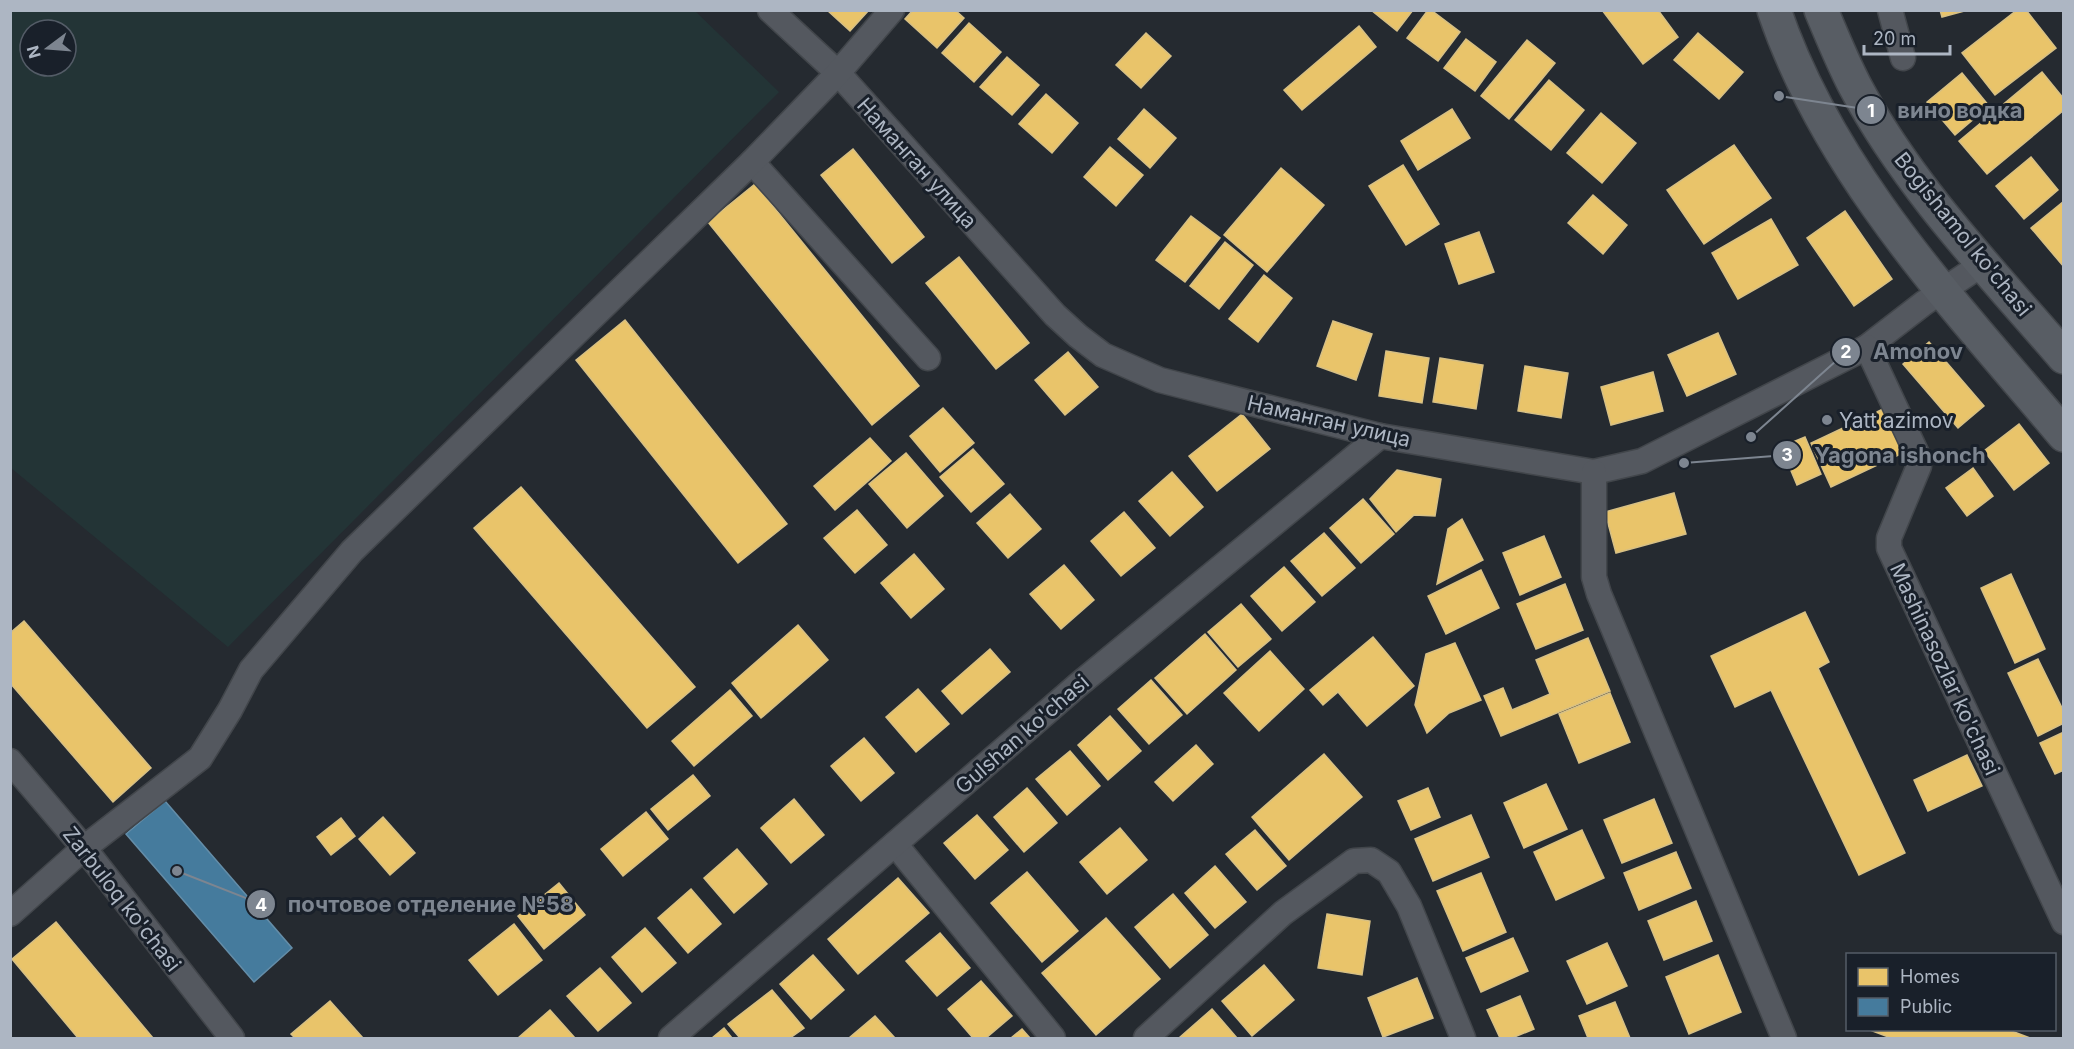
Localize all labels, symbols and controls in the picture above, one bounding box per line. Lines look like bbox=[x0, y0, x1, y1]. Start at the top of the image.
north arrow bbox=[18, 18, 78, 78]
scale bar bbox=[1864, 18, 1950, 56]
text: 20 m bbox=[1873, 28, 1916, 49]
text: N bbox=[22, 44, 45, 61]
callout: вино водка bbox=[1856, 90, 2035, 130]
street label: Наманган улица bbox=[852, 93, 982, 233]
text: вино водка bbox=[1897, 97, 2023, 123]
text: 1 bbox=[1867, 100, 1875, 121]
street label: Bogishamol ko'chasi bbox=[1889, 147, 2037, 321]
callout: Amonov bbox=[1831, 332, 1975, 372]
text: Amonov bbox=[1873, 338, 1963, 364]
text: 2 bbox=[1840, 341, 1852, 362]
street label: Наманган улица bbox=[1245, 390, 1413, 452]
place label: Yatt azimov bbox=[1839, 408, 1954, 433]
marker: Yatt azimov bbox=[1820, 413, 1834, 427]
callout: Yagona ishonch bbox=[1772, 435, 1998, 475]
text: Yagona ishonch bbox=[1814, 442, 1986, 468]
text: 3 bbox=[1781, 444, 1793, 465]
street label: Mashinasozlar ko'chasi bbox=[1885, 559, 2005, 779]
street label: Gulshan ko'chasi bbox=[950, 669, 1094, 799]
street label: Zarbuloq ko'chasi bbox=[58, 822, 186, 976]
callout: почтовое отделение №58 bbox=[246, 884, 586, 924]
text: почтовое отделение №58 bbox=[288, 891, 574, 917]
text: 4 bbox=[255, 894, 267, 915]
legend bbox=[1846, 953, 2056, 1031]
text: Homes bbox=[1900, 966, 1960, 987]
text: Public bbox=[1900, 996, 1952, 1017]

